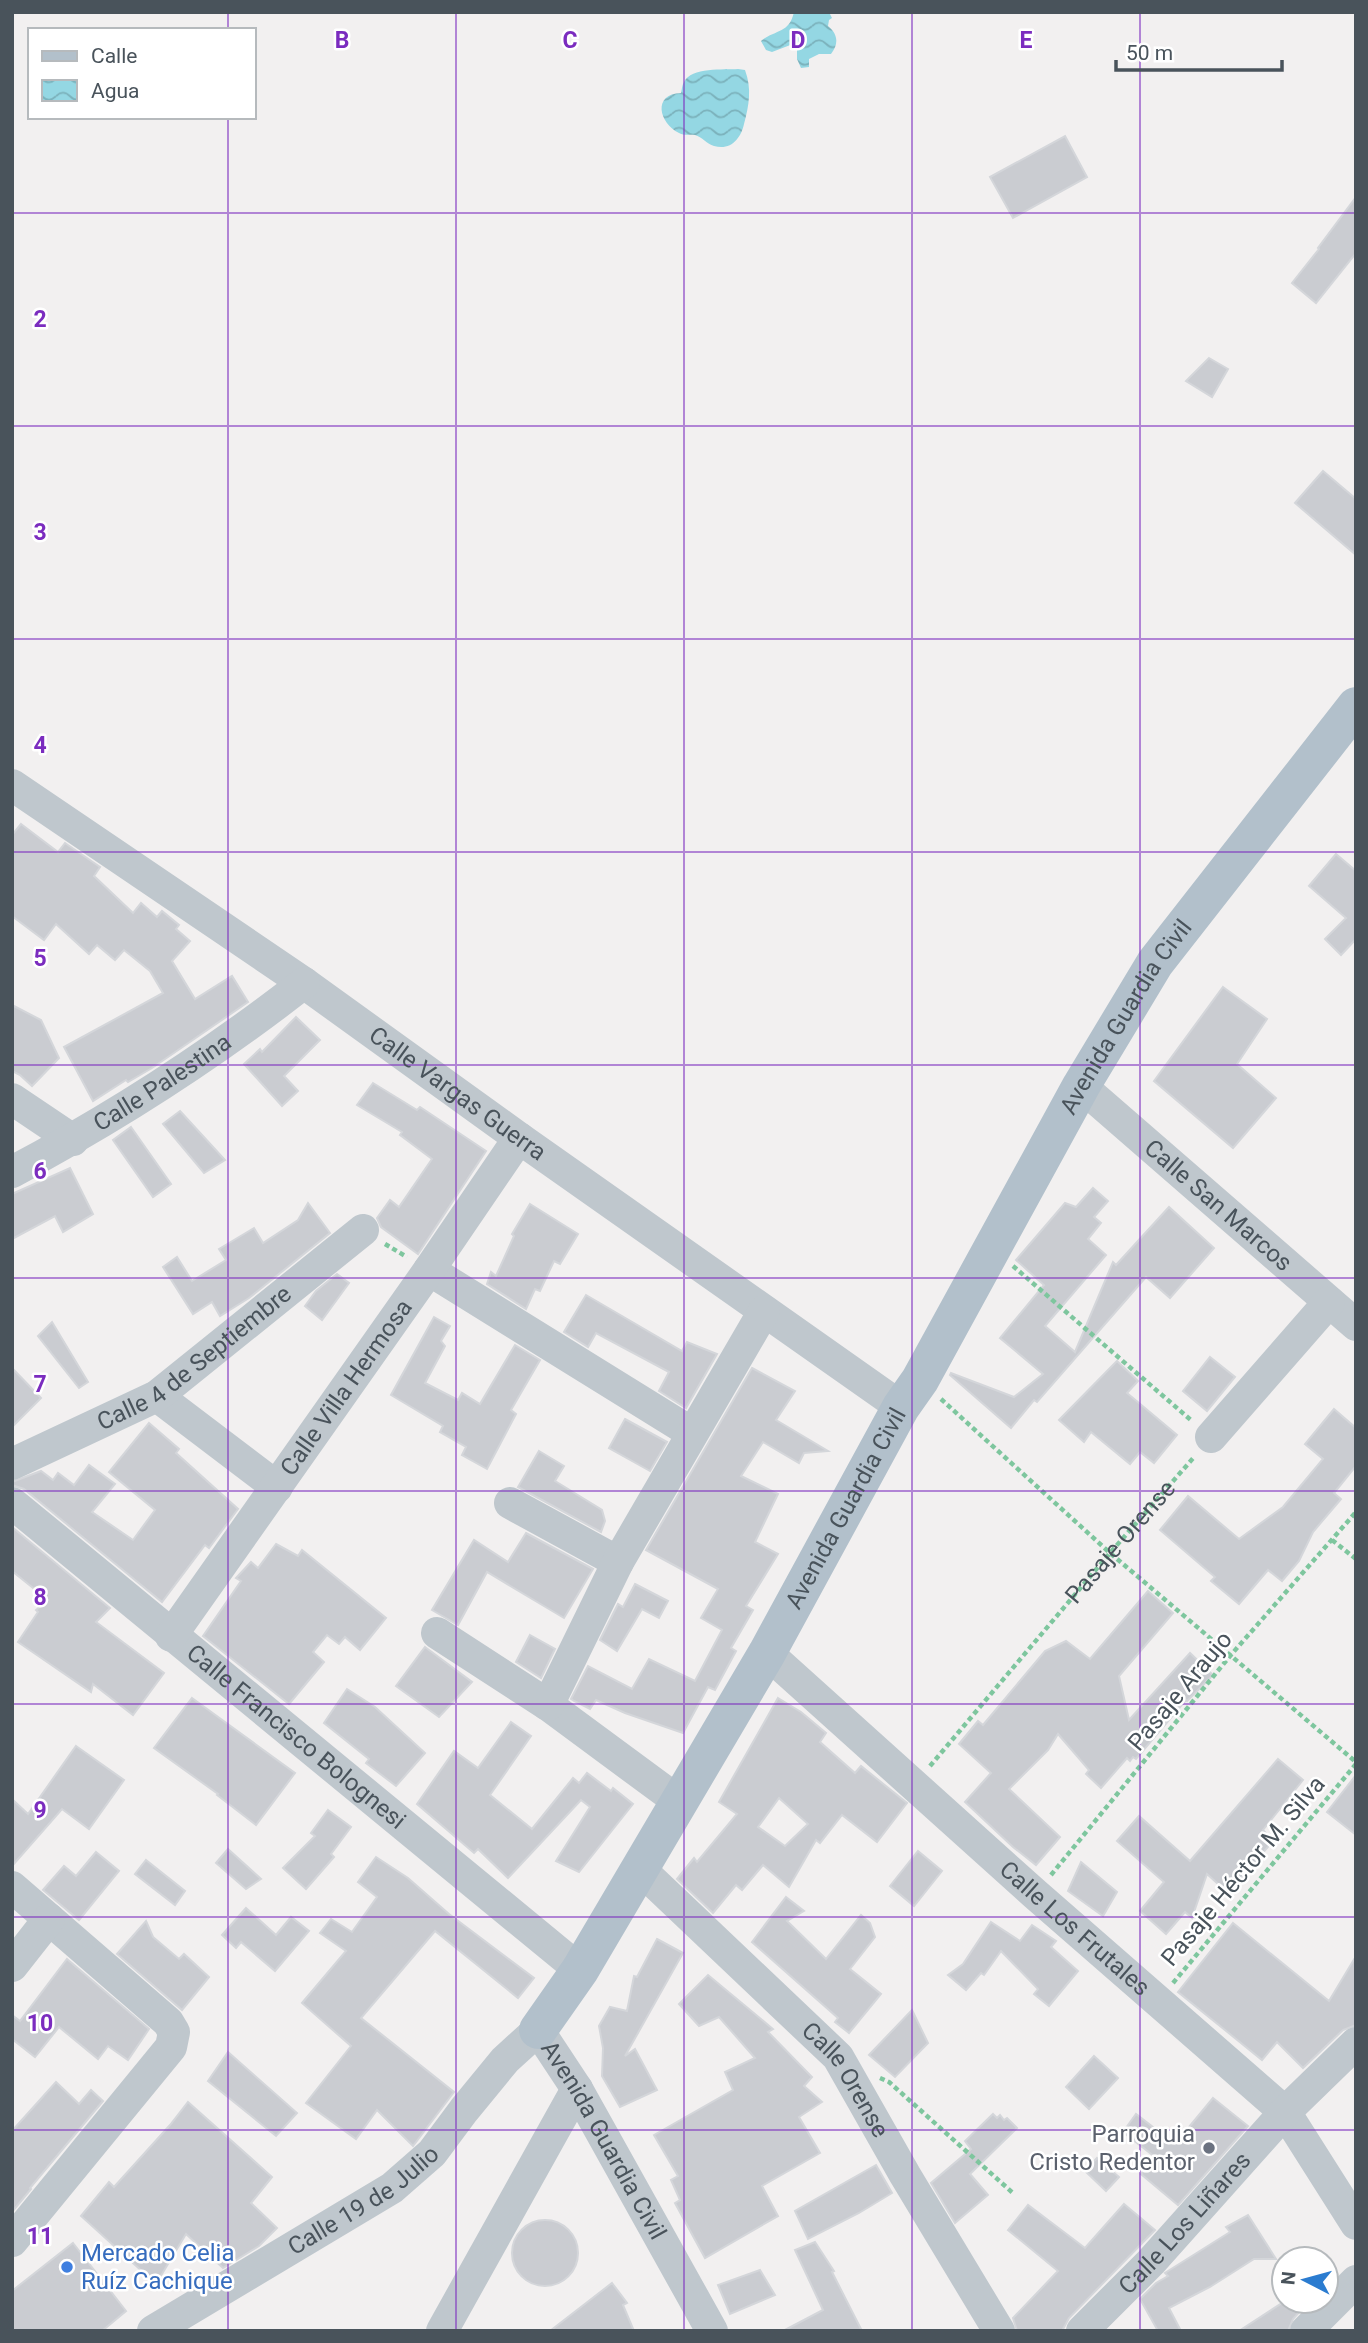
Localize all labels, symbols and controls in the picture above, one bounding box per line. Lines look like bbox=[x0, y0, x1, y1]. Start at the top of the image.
text: B bbox=[335, 27, 349, 54]
text: C bbox=[562, 27, 578, 54]
text: D bbox=[791, 27, 805, 54]
text: E bbox=[1020, 27, 1033, 54]
legend bbox=[28, 28, 256, 119]
scale bar bbox=[1116, 28, 1282, 72]
text: 50 m bbox=[1126, 41, 1173, 65]
text: Calle bbox=[91, 44, 137, 68]
text: Agua bbox=[91, 79, 140, 103]
text: 2 bbox=[33, 306, 47, 333]
text: 3 bbox=[33, 519, 47, 546]
text: 4 bbox=[33, 732, 47, 759]
street label: Avenida Guardia Civil bbox=[1054, 914, 1198, 1119]
text: 5 bbox=[33, 945, 47, 972]
street label: Calle Vargas Guerra bbox=[364, 1021, 551, 1166]
street label: Calle Palestina bbox=[88, 1028, 236, 1137]
street label: Calle San Marcos bbox=[1139, 1134, 1298, 1277]
text: 6 bbox=[33, 1158, 47, 1185]
street label: Calle 4 de Septiembre bbox=[93, 1280, 297, 1436]
street label: Calle Villa Hermosa bbox=[274, 1294, 418, 1481]
text: 7 bbox=[33, 1371, 47, 1398]
street label: Avenida Guardia Civil bbox=[780, 1403, 912, 1614]
street label: Pasaje Orense bbox=[1060, 1475, 1181, 1609]
text: 8 bbox=[33, 1584, 47, 1611]
street label: Pasaje Araujo bbox=[1122, 1626, 1238, 1756]
street label: Calle Francisco Bolognesi bbox=[181, 1639, 411, 1835]
street label: Pasaje Héctor M. Silva bbox=[1155, 1770, 1331, 1972]
text: 9 bbox=[33, 1797, 47, 1824]
street label: Calle Los Frutales bbox=[994, 1855, 1156, 2002]
text: 10 bbox=[27, 2010, 53, 2037]
street label: Calle Orense bbox=[796, 2016, 895, 2142]
street label: Avenida Guardia Civil bbox=[535, 2036, 672, 2244]
place label: Parroquia Cristo Redentor bbox=[1029, 2120, 1195, 2176]
street label: Calle 19 de Julio bbox=[283, 2140, 445, 2261]
marker: Parroquia Cristo Redentor bbox=[1201, 2140, 1217, 2156]
street label: Calle Los Liñares bbox=[1113, 2146, 1256, 2300]
text: 11 bbox=[27, 2223, 53, 2250]
place label: Mercado Celia Ruíz Cachique bbox=[81, 2239, 234, 2295]
north arrow bbox=[1270, 2245, 1340, 2315]
marker: Mercado Celia Ruíz Cachique bbox=[59, 2259, 75, 2275]
text: N bbox=[1276, 2270, 1301, 2286]

